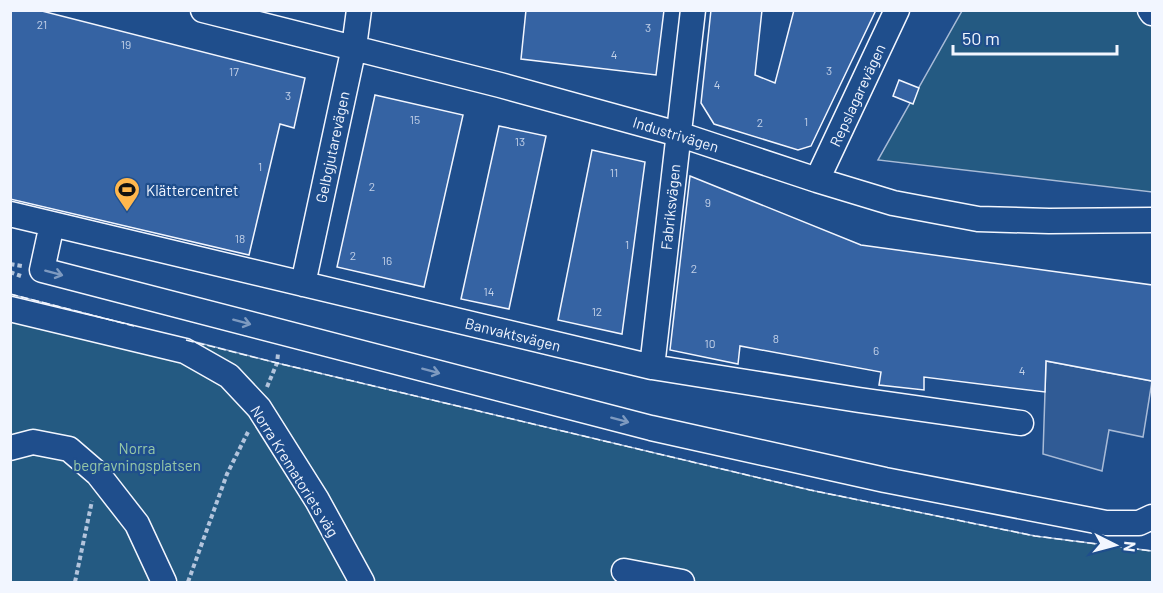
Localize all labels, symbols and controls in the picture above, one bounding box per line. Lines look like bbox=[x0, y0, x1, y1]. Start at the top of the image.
house number: 21 bbox=[37, 17, 47, 31]
scale bar bbox=[953, 18, 1116, 56]
house number: 3 bbox=[645, 20, 651, 34]
text: 50 m bbox=[962, 27, 1000, 49]
house number: 19 bbox=[121, 37, 131, 51]
street label: Repslagarevägen bbox=[825, 41, 889, 149]
house number: 4 bbox=[611, 47, 617, 61]
house number: 3 bbox=[826, 63, 832, 77]
house number: 17 bbox=[229, 64, 239, 78]
house number: 4 bbox=[714, 77, 720, 91]
house number: 3 bbox=[285, 88, 291, 102]
street label: Gelbgjutarevägen bbox=[311, 90, 353, 204]
house number: 15 bbox=[410, 112, 420, 126]
street label: Industrivägen bbox=[631, 112, 721, 156]
house number: 1 bbox=[804, 114, 808, 128]
house number: 2 bbox=[757, 115, 763, 129]
house number: 13 bbox=[515, 134, 525, 148]
house number: 1 bbox=[258, 159, 262, 173]
street label: Fabriksvägen bbox=[657, 163, 683, 251]
house number: 11 bbox=[610, 165, 618, 179]
sports icon: Klättercentret bbox=[112, 175, 142, 213]
house number: 2 bbox=[369, 179, 375, 193]
place label: Klättercentret bbox=[146, 181, 238, 199]
house number: 9 bbox=[705, 195, 711, 209]
house number: 18 bbox=[235, 231, 245, 245]
house number: 1 bbox=[625, 237, 629, 251]
house number: 2 bbox=[350, 248, 356, 262]
house number: 16 bbox=[382, 253, 392, 267]
house number: 2 bbox=[691, 261, 697, 275]
one-way arrow bbox=[44, 267, 63, 279]
house number: 14 bbox=[484, 284, 494, 298]
house number: 12 bbox=[592, 304, 602, 318]
street label: Banvaktsvägen bbox=[463, 313, 563, 355]
one-way arrow bbox=[232, 316, 251, 328]
house number: 8 bbox=[773, 331, 779, 345]
house number: 10 bbox=[705, 336, 715, 350]
house number: 6 bbox=[873, 343, 879, 357]
house number: 4 bbox=[1019, 363, 1025, 377]
one-way arrow bbox=[421, 365, 440, 377]
street label: Norra Krematoriets väg bbox=[247, 402, 343, 540]
one-way arrow bbox=[610, 414, 629, 426]
park label: Norra begravningsplatsen bbox=[73, 439, 201, 474]
north arrow bbox=[1085, 515, 1145, 575]
text: N bbox=[1120, 540, 1140, 553]

